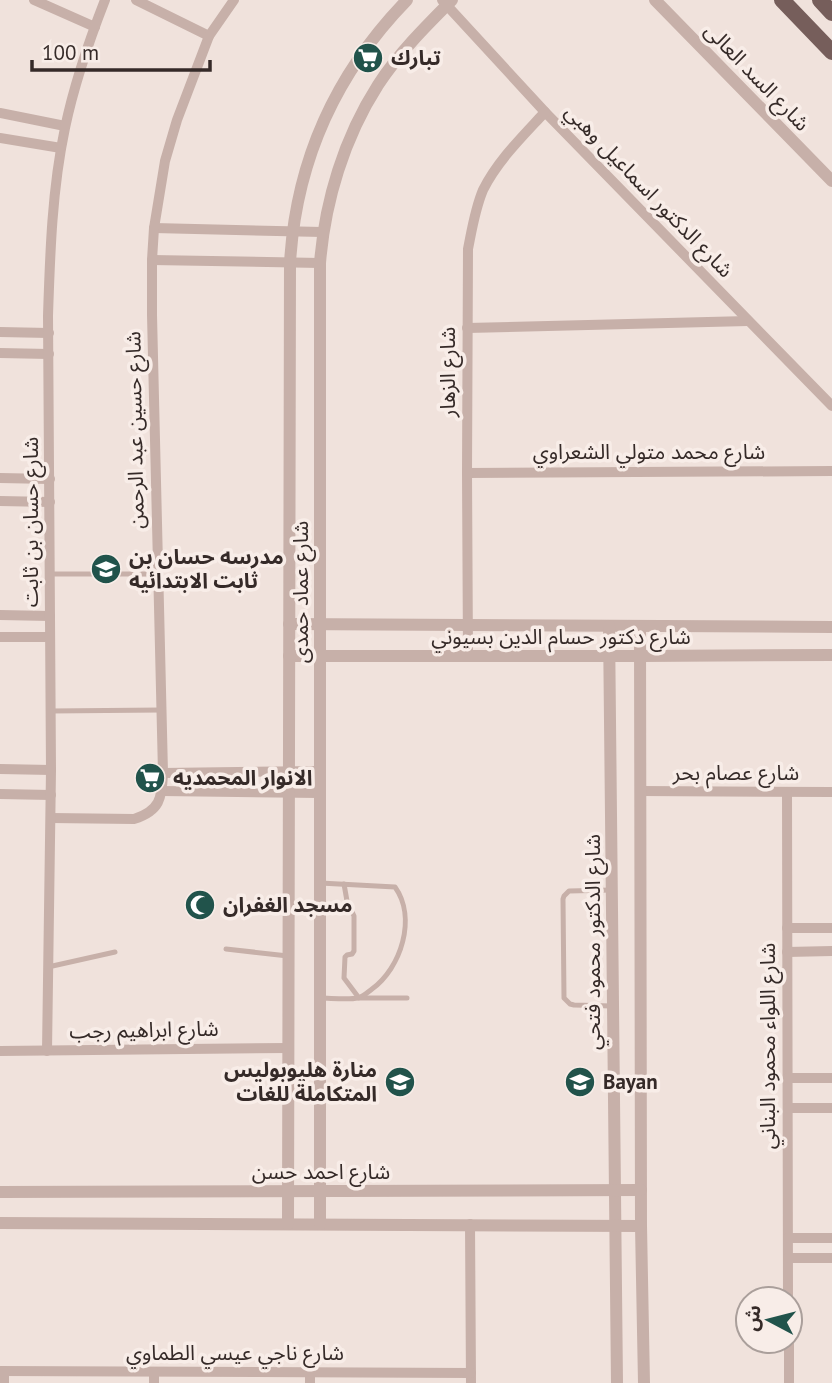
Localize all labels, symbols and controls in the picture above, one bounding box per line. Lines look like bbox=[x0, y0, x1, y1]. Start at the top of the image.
street label: شارع السد العالى bbox=[698, 17, 816, 138]
scale bar bbox=[32, 28, 210, 72]
text: 100 m bbox=[42, 39, 99, 66]
supermarket icon: تبارك bbox=[351, 41, 385, 75]
place label: تبارك bbox=[391, 44, 441, 71]
street label: شارع الدكتور اسماعيل وهبي bbox=[557, 98, 739, 285]
street label: شارع الزهار bbox=[434, 327, 463, 418]
street label: شارع حسين عبد الرحمن bbox=[119, 331, 152, 529]
street label: شارع حسان بن ثابت bbox=[17, 437, 46, 607]
street label: شارع محمد متولي الشعراوي bbox=[533, 438, 765, 468]
street label: شارع عماد حمدى bbox=[287, 521, 316, 663]
place label: مدرسه حسان بن ثابت الابتدائيه bbox=[129, 543, 284, 594]
school or university icon: مدرسه حسان بن ثابت الابتدائيه bbox=[89, 552, 123, 586]
street label: شارع دكتور حسام الدين بسيوني bbox=[431, 623, 691, 653]
street label: شارع عصام بحر bbox=[672, 759, 799, 789]
supermarket icon: الانوار المحمديه bbox=[133, 761, 167, 795]
place label: الانوار المحمديه bbox=[173, 764, 312, 791]
street label: شارع الدكتور محمود فتحي bbox=[579, 834, 609, 1050]
mosque icon: مسجد الغفران bbox=[183, 888, 217, 922]
place label: مسجد الغفران bbox=[223, 891, 353, 918]
street label: شارع اللواء محمود البناني bbox=[754, 943, 784, 1149]
street label: شارع ابراهيم رجب bbox=[69, 1015, 219, 1046]
place label: منارة هليوبوليس المتكاملة للغات bbox=[224, 1056, 377, 1107]
school or university icon: منارة هليوبوليس المتكاملة للغات bbox=[383, 1065, 417, 1099]
school or university icon: Bayan bbox=[563, 1065, 597, 1099]
place label: Bayan bbox=[603, 1068, 658, 1095]
street label: شارع احمد حسن bbox=[252, 1158, 390, 1187]
north arrow bbox=[734, 1285, 804, 1355]
text: ش bbox=[739, 1304, 766, 1332]
street label: شارع ناجي عيسي الطماوي bbox=[126, 1339, 344, 1369]

